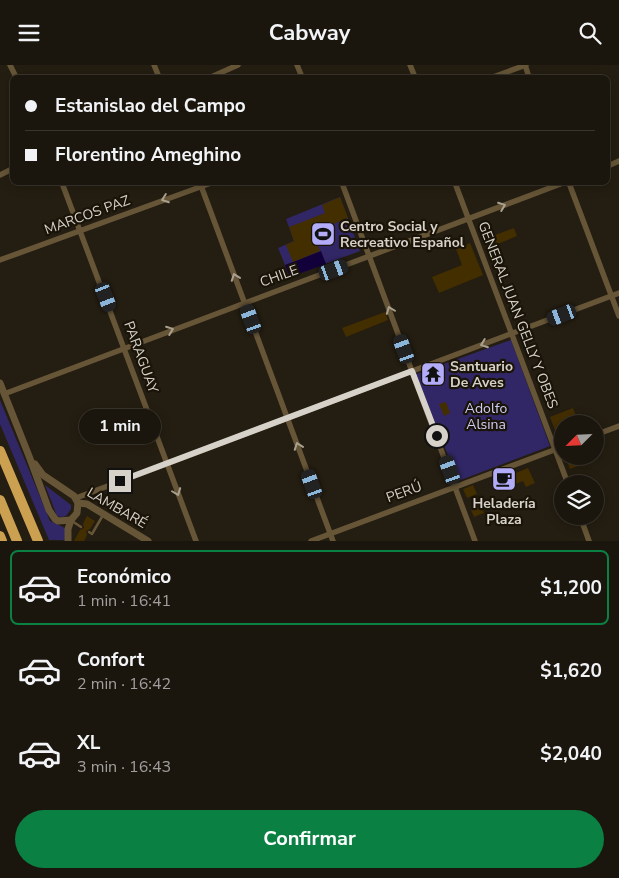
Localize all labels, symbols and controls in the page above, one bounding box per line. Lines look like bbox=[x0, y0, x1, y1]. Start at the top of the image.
text: Cabway bbox=[269, 18, 350, 48]
icon: menu bbox=[15, 19, 43, 47]
icon: search bbox=[576, 19, 604, 47]
text: Estanislao del Campo bbox=[55, 93, 246, 119]
text: Florentino Ameghino bbox=[55, 142, 241, 168]
street label: MARCOS PAZ bbox=[42, 191, 132, 239]
one-way arrow bbox=[161, 193, 170, 203]
one-way arrow bbox=[497, 202, 506, 212]
place label: Centro Social y Recreativo Español bbox=[340, 217, 465, 252]
street label: GENERAL JUAN GELLY Y OBES bbox=[473, 219, 563, 412]
sports icon: Centro Social y Recreativo Español bbox=[310, 221, 336, 247]
car bbox=[317, 258, 350, 282]
street label: CHILE bbox=[257, 260, 301, 292]
one-way arrow bbox=[231, 273, 241, 282]
car bbox=[93, 280, 118, 314]
car bbox=[238, 302, 263, 336]
car bbox=[545, 303, 578, 327]
one-way arrow bbox=[385, 306, 396, 315]
street label: PARAGUAY bbox=[119, 318, 163, 396]
one-way arrow bbox=[165, 326, 174, 336]
car bbox=[391, 332, 416, 366]
one-way arrow bbox=[480, 338, 489, 348]
place label: Santuario De Aves bbox=[450, 357, 513, 392]
temple icon: Santuario De Aves bbox=[420, 361, 446, 387]
park label: Adolfo Alsina bbox=[465, 399, 507, 434]
callout: 1 min bbox=[79, 409, 161, 443]
text: 1 min bbox=[99, 415, 141, 437]
north arrow bbox=[554, 415, 604, 465]
map controls bbox=[554, 415, 604, 525]
route start bbox=[426, 425, 448, 447]
one-way arrow bbox=[294, 442, 304, 450]
car bbox=[437, 453, 462, 487]
cafe icon: Heladería Plaza bbox=[491, 466, 517, 492]
car bbox=[299, 467, 324, 501]
route end bbox=[109, 470, 131, 492]
button: layers bbox=[554, 475, 604, 525]
street label: PERÚ bbox=[384, 477, 424, 507]
street label: LAMBARÉ bbox=[83, 483, 151, 533]
one-way arrow bbox=[171, 487, 181, 495]
place label: Heladería Plaza bbox=[472, 494, 536, 529]
text: Económico bbox=[77, 564, 171, 590]
icon: car bbox=[17, 565, 62, 610]
text: $1,200 bbox=[540, 575, 602, 601]
text: 1 min · 16:41 bbox=[77, 590, 171, 612]
text: Confort bbox=[77, 647, 144, 673]
icon: car bbox=[17, 648, 62, 693]
text: $1,620 bbox=[540, 658, 602, 684]
text: 2 min · 16:42 bbox=[77, 673, 171, 695]
text: XL bbox=[77, 730, 100, 756]
icon: car bbox=[17, 731, 62, 776]
text: $2,040 bbox=[540, 741, 602, 767]
text: 3 min · 16:43 bbox=[77, 756, 171, 778]
button: Confirmar bbox=[15, 810, 604, 868]

